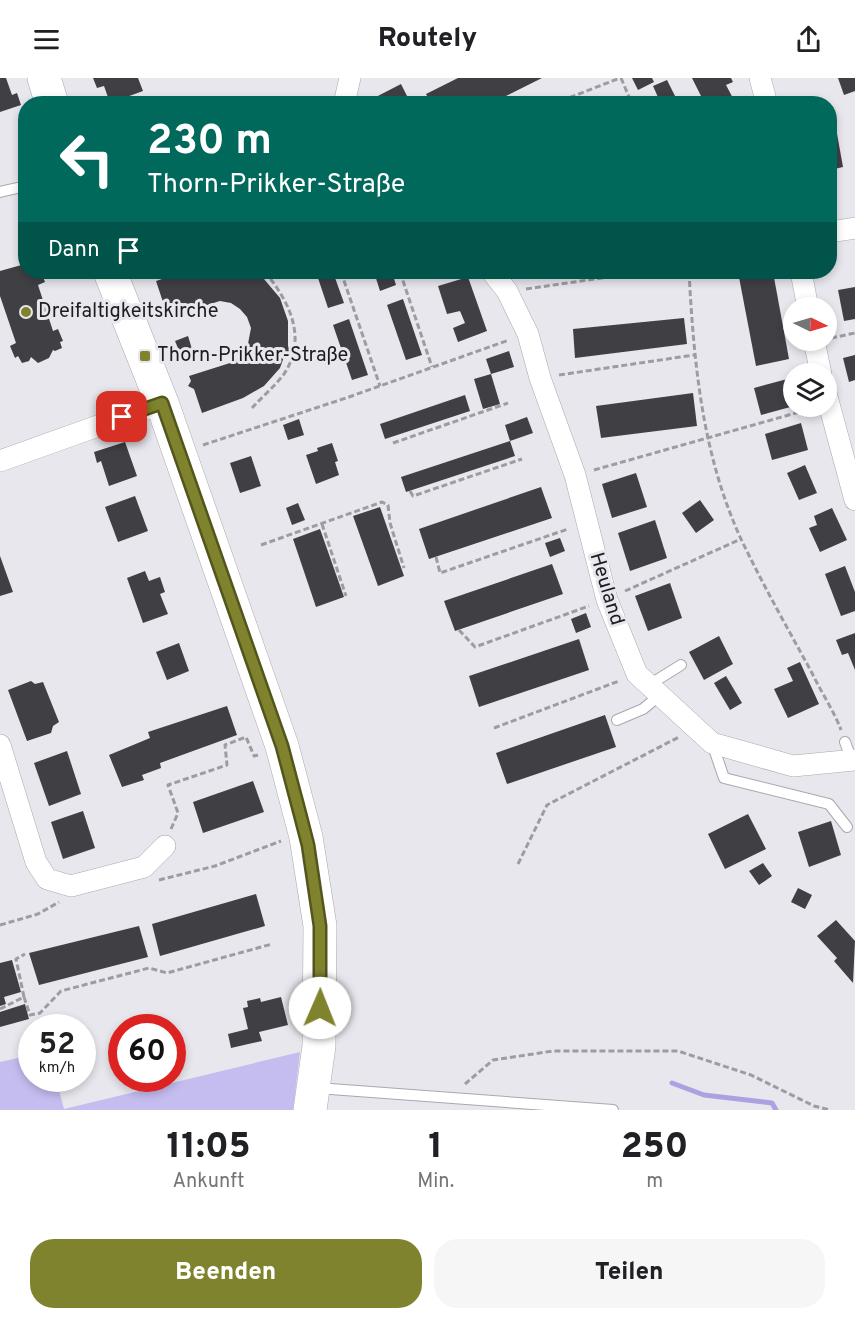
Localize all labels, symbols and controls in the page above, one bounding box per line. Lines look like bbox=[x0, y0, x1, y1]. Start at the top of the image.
text: Routely bbox=[378, 22, 477, 56]
icon: menu bbox=[30, 23, 63, 56]
icon: share bbox=[792, 23, 825, 56]
text: 230 m bbox=[147, 116, 272, 169]
icon: left bbox=[48, 120, 126, 198]
text: Thorn-Prikker-Straße bbox=[147, 168, 405, 202]
icon: arrive bbox=[112, 234, 145, 267]
text: Dann bbox=[48, 237, 100, 264]
north arrow bbox=[783, 297, 837, 351]
map controls bbox=[783, 297, 837, 417]
place label: Dreifaltigkeitskirche bbox=[38, 299, 219, 325]
marker: Dreifaltigkeitskirche bbox=[19, 305, 33, 319]
place label: Thorn-Prikker-Straße bbox=[157, 343, 348, 369]
marker: Thorn-Prikker-Straße bbox=[138, 349, 152, 363]
button: layers bbox=[783, 363, 837, 417]
pin bbox=[96, 391, 147, 442]
icon: arrive bbox=[105, 400, 138, 433]
street label: Heuland bbox=[583, 549, 629, 629]
position arrow bbox=[288, 976, 352, 1040]
speed limit sign: 60 bbox=[108, 1014, 186, 1092]
text: 52 bbox=[39, 1027, 75, 1064]
text: km/h bbox=[39, 1059, 75, 1078]
text: 11:05 bbox=[167, 1125, 251, 1171]
text: 1 bbox=[428, 1125, 443, 1171]
text: 250 bbox=[621, 1125, 688, 1171]
text: Ankunft bbox=[172, 1169, 245, 1195]
text: Min. bbox=[417, 1169, 454, 1195]
text: m bbox=[646, 1169, 663, 1195]
button: Beenden bbox=[30, 1239, 422, 1308]
button: Teilen bbox=[434, 1239, 825, 1308]

